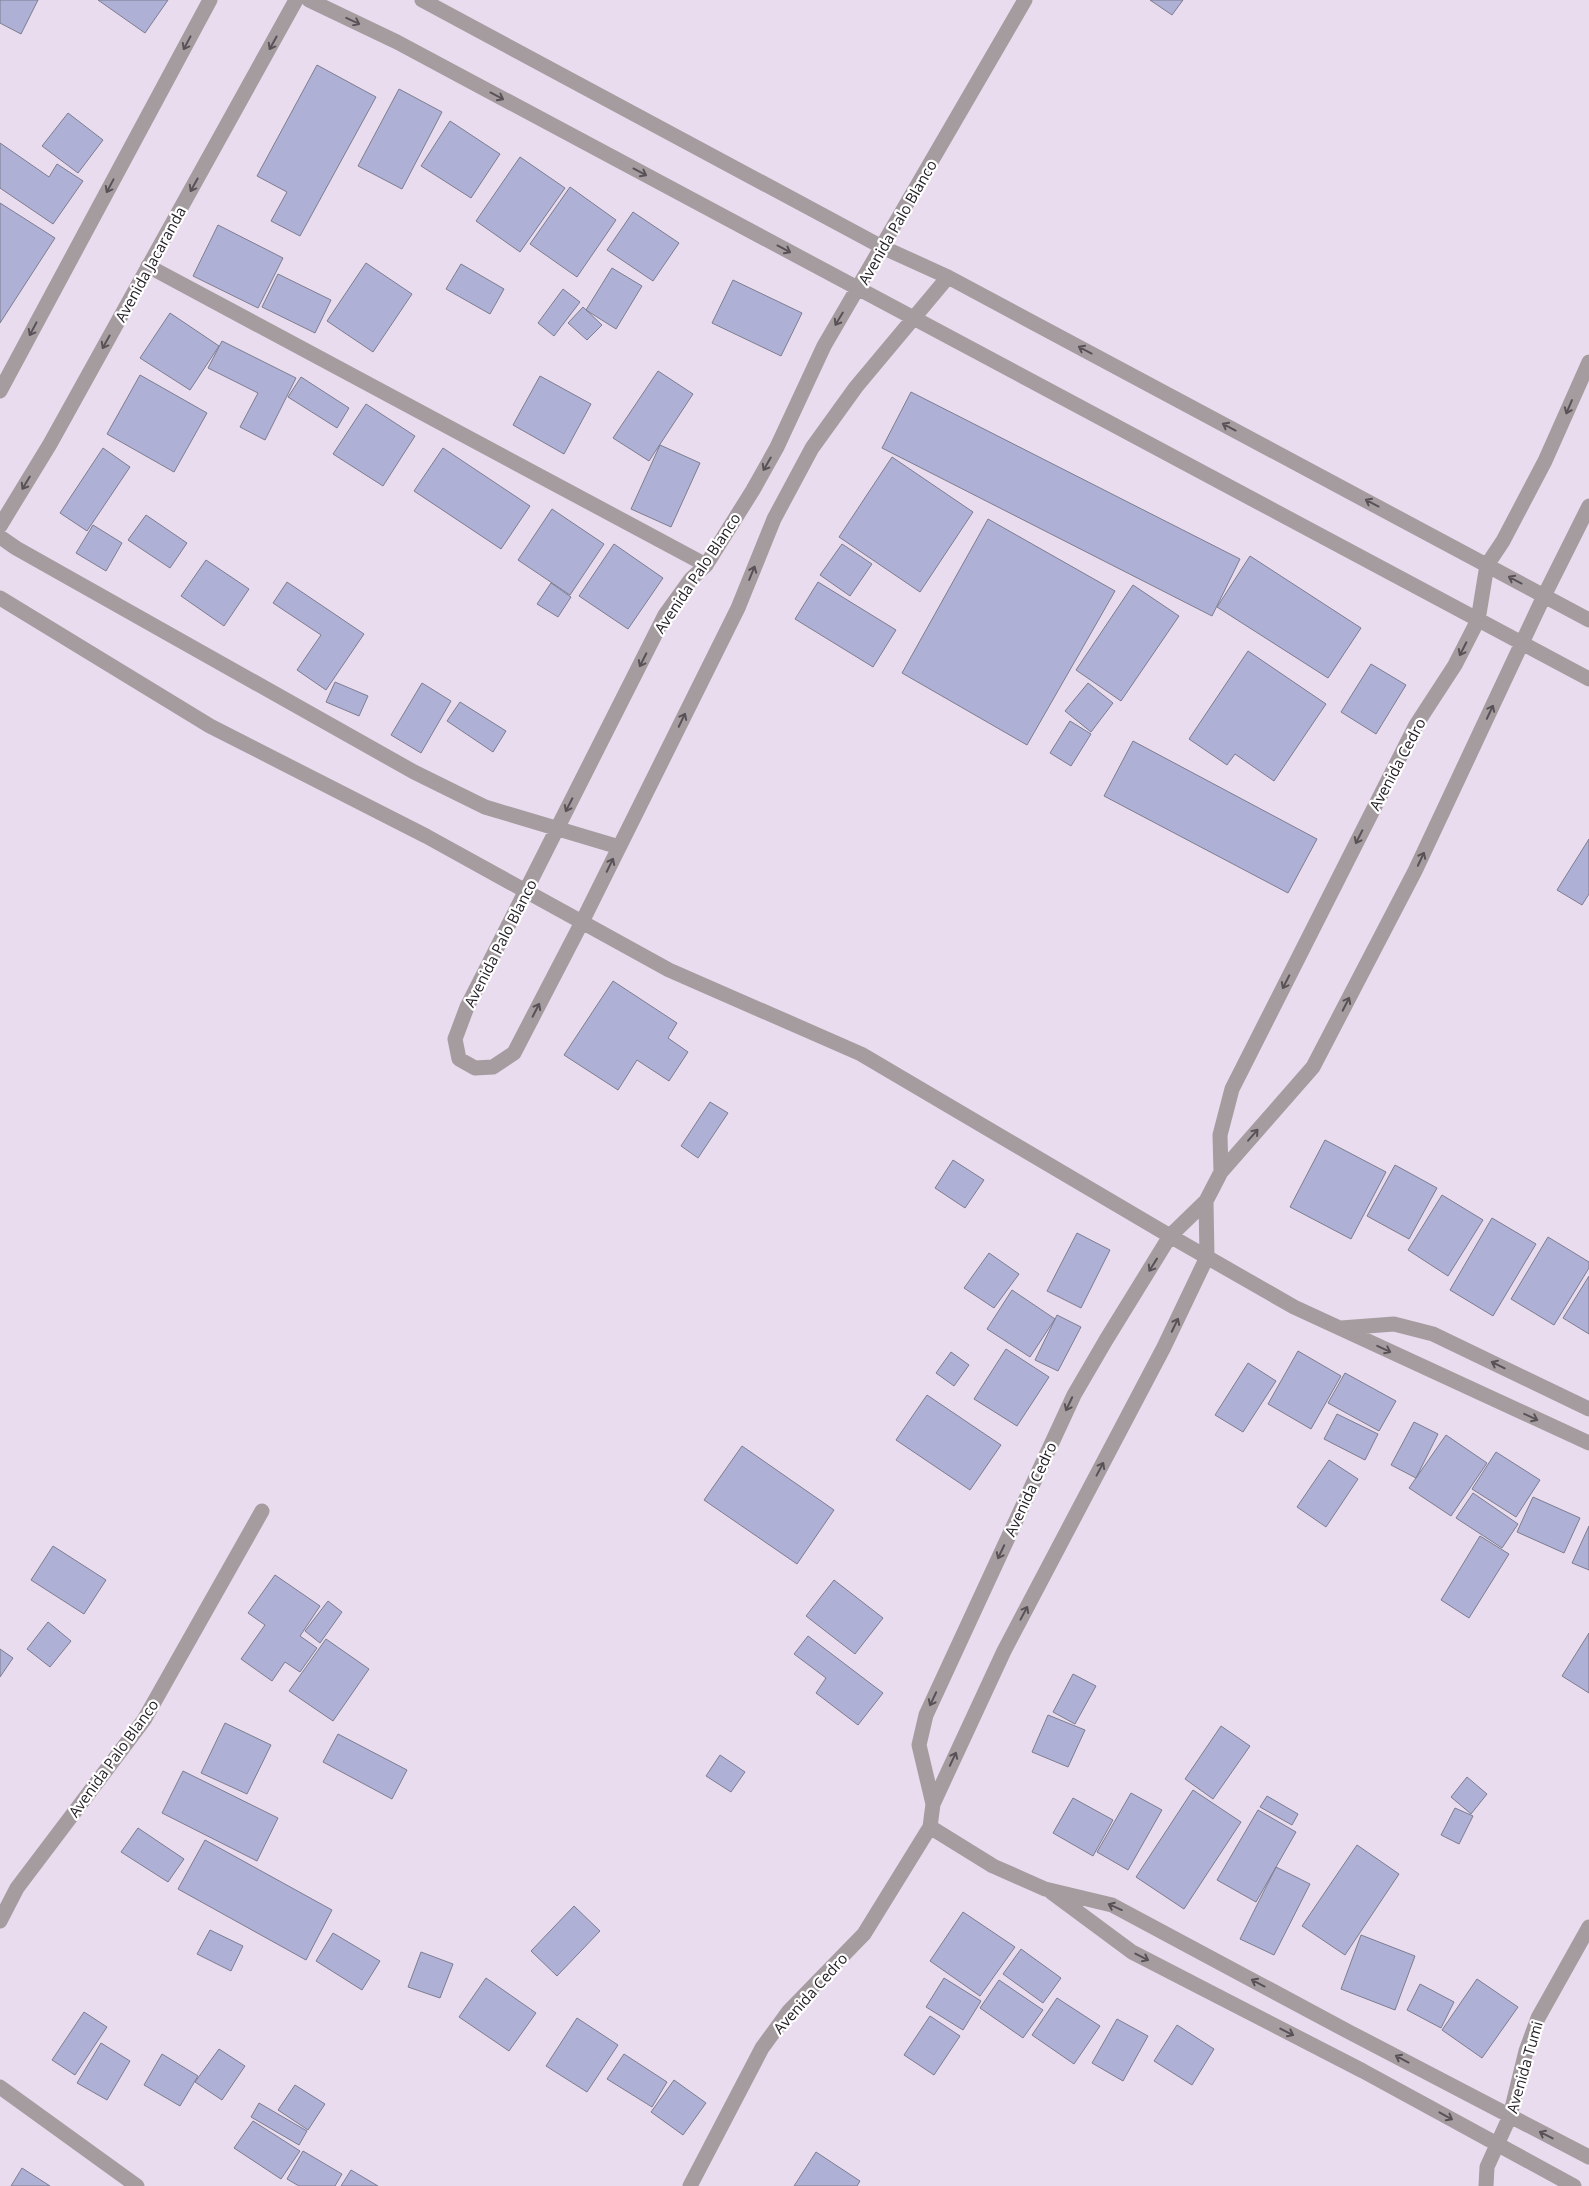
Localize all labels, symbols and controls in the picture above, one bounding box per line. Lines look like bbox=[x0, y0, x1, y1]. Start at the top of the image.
one-way arrow bbox=[345, 16, 360, 26]
one-way arrow bbox=[182, 35, 191, 50]
one-way arrow bbox=[267, 35, 277, 49]
one-way arrow bbox=[489, 91, 504, 101]
street label: Avenida Palo Blanco bbox=[853, 156, 941, 288]
one-way arrow bbox=[633, 167, 648, 177]
one-way arrow bbox=[188, 177, 198, 191]
one-way arrow bbox=[105, 178, 114, 193]
street label: Avenida Jacaranda bbox=[110, 203, 190, 325]
one-way arrow bbox=[776, 244, 791, 254]
one-way arrow bbox=[834, 312, 844, 326]
one-way arrow bbox=[28, 322, 38, 337]
one-way arrow bbox=[101, 334, 111, 349]
one-way arrow bbox=[1079, 345, 1093, 355]
one-way arrow bbox=[1564, 399, 1574, 414]
one-way arrow bbox=[1221, 422, 1236, 432]
one-way arrow bbox=[762, 457, 772, 472]
one-way arrow bbox=[20, 476, 30, 490]
one-way arrow bbox=[1365, 498, 1380, 508]
street label: Avenida Palo Blanco bbox=[649, 509, 745, 637]
one-way arrow bbox=[748, 566, 757, 581]
one-way arrow bbox=[1508, 575, 1523, 585]
one-way arrow bbox=[1458, 642, 1468, 657]
one-way arrow bbox=[638, 652, 647, 667]
one-way arrow bbox=[1485, 705, 1495, 720]
one-way arrow bbox=[678, 713, 687, 728]
street label: Avenida Cedro bbox=[1364, 714, 1430, 814]
one-way arrow bbox=[564, 797, 573, 812]
one-way arrow bbox=[1354, 829, 1363, 844]
one-way arrow bbox=[1416, 852, 1426, 867]
one-way arrow bbox=[606, 858, 615, 873]
street label: Avenida Palo Blanco bbox=[459, 876, 541, 1010]
one-way arrow bbox=[1281, 974, 1290, 989]
one-way arrow bbox=[1341, 996, 1351, 1011]
one-way arrow bbox=[532, 1003, 541, 1018]
one-way arrow bbox=[1247, 1129, 1259, 1142]
one-way arrow bbox=[1147, 1257, 1157, 1271]
one-way arrow bbox=[1170, 1318, 1180, 1333]
one-way arrow bbox=[1376, 1344, 1391, 1354]
one-way arrow bbox=[1491, 1360, 1506, 1369]
one-way arrow bbox=[1064, 1396, 1074, 1411]
one-way arrow bbox=[1523, 1412, 1538, 1422]
street label: Avenida Cedro bbox=[999, 1439, 1061, 1539]
one-way arrow bbox=[1095, 1462, 1105, 1477]
one-way arrow bbox=[996, 1544, 1006, 1559]
one-way arrow bbox=[1020, 1606, 1029, 1621]
one-way arrow bbox=[928, 1692, 938, 1707]
street label: Avenida Palo Blanco bbox=[63, 1695, 163, 1821]
one-way arrow bbox=[949, 1752, 958, 1767]
one-way arrow bbox=[1108, 1901, 1123, 1911]
street label: Avenida Cedro bbox=[768, 1948, 852, 2038]
one-way arrow bbox=[1134, 1953, 1149, 1962]
one-way arrow bbox=[1251, 1978, 1266, 1987]
street label: Avenida Tumi bbox=[1501, 2019, 1547, 2115]
one-way arrow bbox=[1279, 2027, 1294, 2037]
one-way arrow bbox=[1394, 2054, 1409, 2064]
one-way arrow bbox=[1438, 2111, 1453, 2121]
one-way arrow bbox=[1538, 2130, 1553, 2140]

